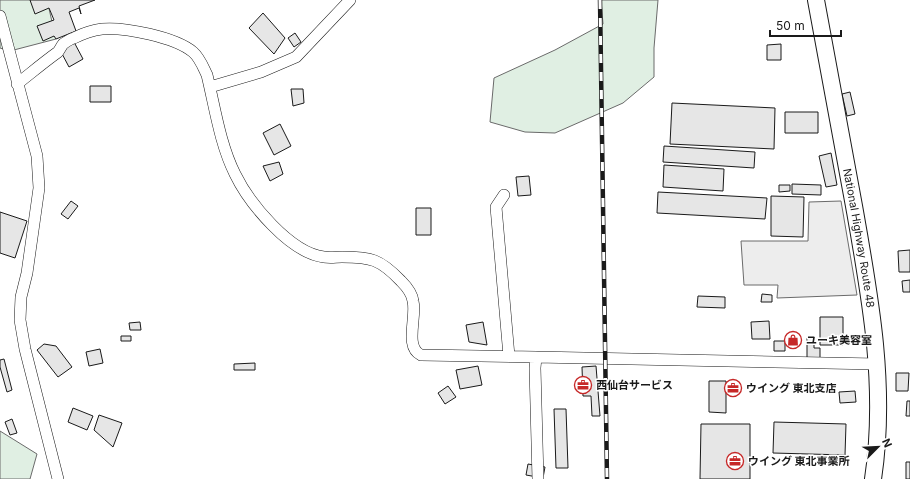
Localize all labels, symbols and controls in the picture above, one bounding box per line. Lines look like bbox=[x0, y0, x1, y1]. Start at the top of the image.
scale bar bbox=[770, 12, 841, 38]
text: 50 m bbox=[776, 18, 805, 33]
street label: National Highway Route 48 bbox=[840, 167, 878, 309]
shop icon: ユーキ美容室 bbox=[783, 330, 803, 350]
place label: ユーキ美容室 bbox=[806, 333, 872, 347]
office icon: 西仙台サービス bbox=[573, 375, 593, 395]
place label: 西仙台サービス bbox=[596, 378, 673, 392]
office icon: ウイング 東北支店 bbox=[723, 378, 743, 398]
place label: ウイング 東北支店 bbox=[746, 381, 837, 395]
north arrow bbox=[858, 427, 898, 467]
text: N bbox=[879, 436, 895, 450]
office icon: ウイング 東北事業所 bbox=[725, 451, 745, 471]
place label: ウイング 東北事業所 bbox=[748, 454, 850, 468]

